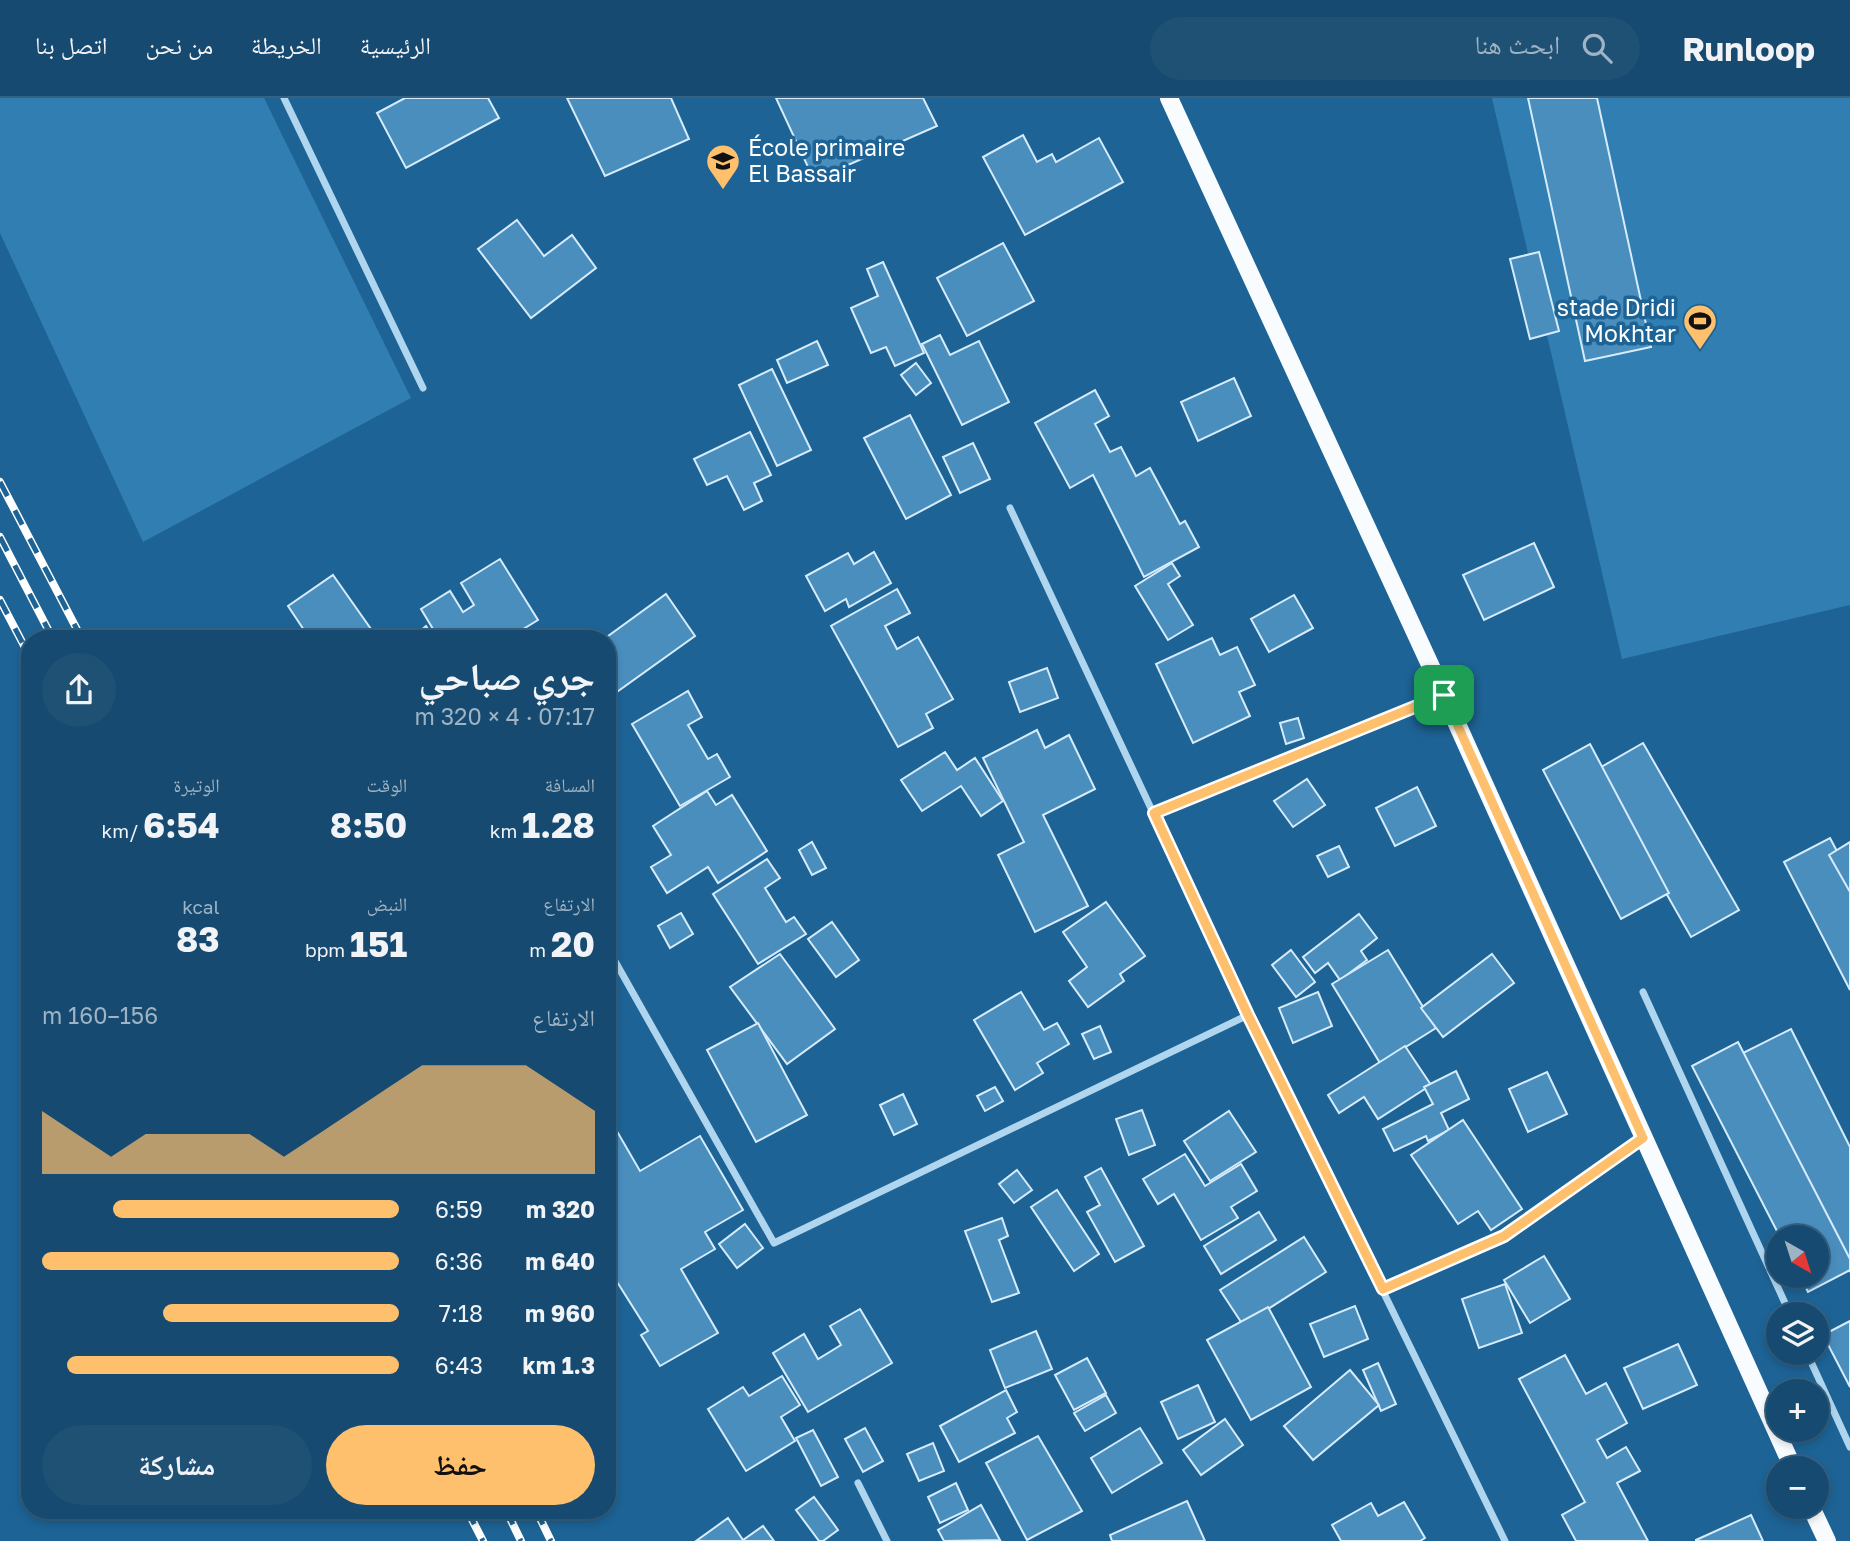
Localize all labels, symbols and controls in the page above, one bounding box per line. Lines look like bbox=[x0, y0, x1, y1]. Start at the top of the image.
search box bbox=[1150, 17, 1640, 80]
text: ابحث هنا bbox=[1474, 29, 1560, 60]
icon: search bbox=[1578, 29, 1616, 67]
text: Runloop bbox=[1682, 29, 1815, 68]
text: اتصل بنا bbox=[35, 30, 107, 59]
text: من نحن bbox=[145, 30, 213, 59]
text: الخريطة bbox=[251, 30, 322, 59]
text: الرئيسية bbox=[360, 30, 431, 59]
place label: École primaire El Bassair bbox=[748, 133, 905, 187]
school or university icon: École primaire El Bassair bbox=[704, 142, 742, 191]
place label: stade Dridi Mokhtar bbox=[1557, 293, 1676, 347]
sports icon: stade Dridi Mokhtar bbox=[1681, 302, 1719, 351]
button: share bbox=[42, 653, 116, 727]
text: جري صباحي bbox=[419, 653, 595, 698]
pin bbox=[1414, 665, 1474, 725]
icon: arrive bbox=[1425, 676, 1463, 714]
text: 07:17 · 4 × 320 m bbox=[415, 702, 595, 730]
text: الوتيرة bbox=[173, 773, 220, 796]
text: الوقت bbox=[366, 773, 407, 796]
text: المسافة bbox=[545, 773, 595, 796]
text: 6:54 bbox=[143, 804, 220, 846]
text: 8:50 bbox=[330, 804, 407, 846]
text: 1.28 bbox=[522, 804, 595, 846]
text: /km bbox=[102, 819, 143, 842]
text: km bbox=[490, 819, 522, 842]
text: النبض bbox=[367, 892, 407, 915]
text: الارتفاع bbox=[543, 892, 595, 915]
text: kcal bbox=[182, 895, 220, 918]
text: 83 bbox=[176, 918, 220, 960]
text: 151 bbox=[350, 923, 407, 965]
text: 20 bbox=[551, 923, 595, 965]
text: bpm bbox=[305, 938, 350, 961]
text: m bbox=[529, 938, 551, 961]
text: 156–160 m bbox=[42, 1001, 158, 1029]
text: الارتفاع bbox=[532, 1003, 595, 1031]
text: 6:59 bbox=[435, 1195, 483, 1223]
text: 320 m bbox=[526, 1195, 595, 1223]
north arrow bbox=[1766, 1225, 1829, 1288]
map controls bbox=[1766, 1225, 1829, 1519]
text: 6:36 bbox=[435, 1247, 483, 1275]
text: 640 m bbox=[525, 1247, 595, 1275]
text: 7:18 bbox=[439, 1299, 483, 1327]
text: 960 m bbox=[525, 1299, 595, 1327]
button: layers bbox=[1766, 1302, 1829, 1365]
text: 6:43 bbox=[435, 1351, 483, 1379]
text: 1.3 km bbox=[523, 1351, 595, 1379]
button: + bbox=[1766, 1379, 1829, 1442]
button: مشاركة bbox=[42, 1425, 312, 1505]
button: حفظ bbox=[326, 1425, 595, 1505]
button: − bbox=[1766, 1456, 1829, 1519]

